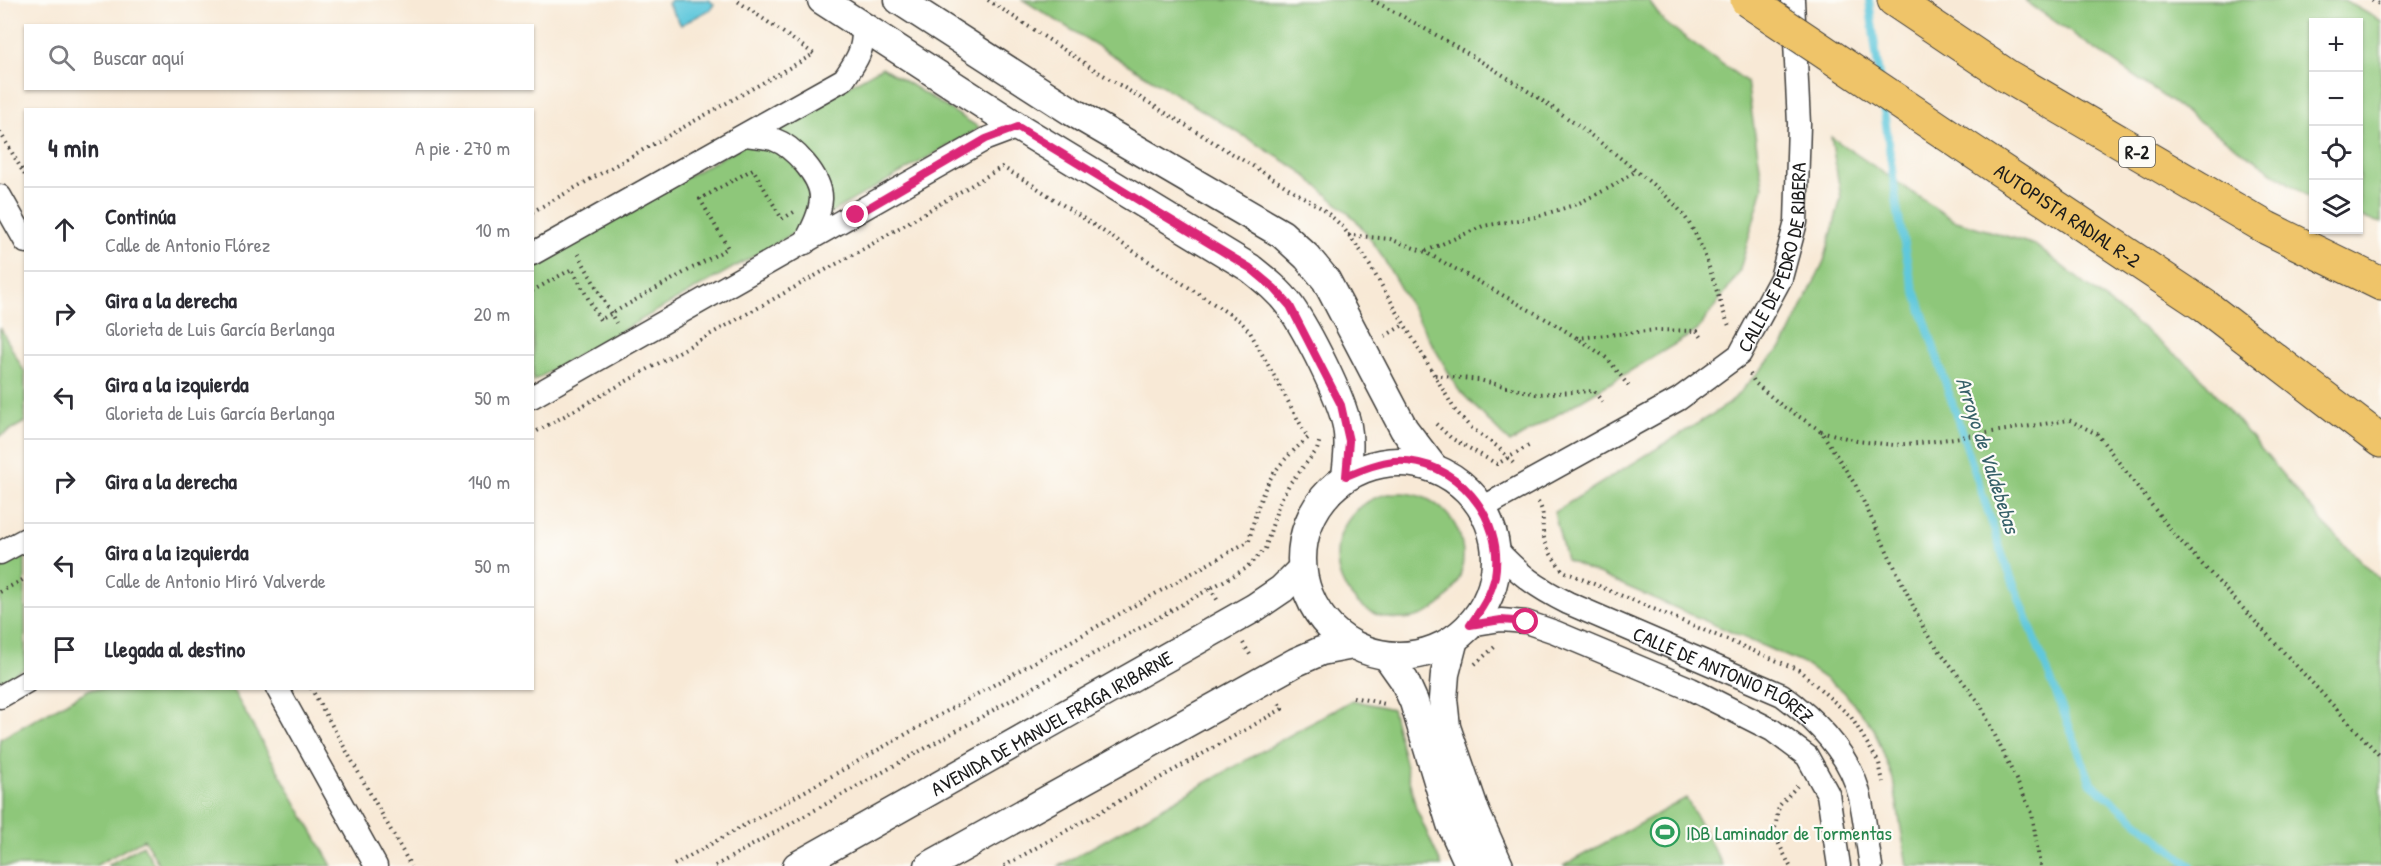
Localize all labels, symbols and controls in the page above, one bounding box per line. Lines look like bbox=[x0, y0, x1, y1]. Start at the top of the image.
map controls bbox=[2309, 18, 2363, 234]
button: + bbox=[2309, 18, 2363, 72]
search box bbox=[24, 24, 534, 90]
icon: search bbox=[45, 41, 78, 74]
text: Buscar aquí bbox=[93, 42, 185, 72]
button: − bbox=[2309, 72, 2363, 126]
button: locate bbox=[2309, 126, 2363, 180]
text: 4 min bbox=[48, 130, 99, 165]
text: A pie · 270 m bbox=[415, 134, 510, 161]
road number: R-2 bbox=[2119, 137, 2155, 167]
street label: AUTOPISTA RADIAL R-2 bbox=[1990, 156, 2147, 273]
street label: CALLE DE PEDRO DE RIBERA bbox=[1730, 162, 1811, 357]
button: layers bbox=[2309, 180, 2363, 234]
text: Continúa bbox=[105, 201, 176, 231]
route end bbox=[842, 201, 868, 227]
icon: ahead bbox=[48, 213, 81, 246]
text: 10 m bbox=[476, 216, 510, 243]
text: Calle de Antonio Flórez bbox=[105, 231, 270, 258]
text: Gira a la derecha bbox=[105, 285, 237, 315]
icon: right bbox=[48, 297, 81, 330]
text: 20 m bbox=[473, 300, 510, 327]
text: Glorieta de Luis García Berlanga bbox=[105, 315, 335, 342]
text: Gira a la izquierda bbox=[105, 369, 249, 399]
water label: Arroyo de Valdebebas bbox=[1949, 373, 2028, 539]
icon: left bbox=[48, 381, 81, 414]
text: 50 m bbox=[474, 384, 510, 411]
text: Glorieta de Luis García Berlanga bbox=[105, 399, 335, 426]
icon: right bbox=[48, 465, 81, 498]
text: Gira a la derecha bbox=[105, 466, 237, 496]
text: 140 m bbox=[468, 468, 510, 495]
text: Gira a la izquierda bbox=[105, 537, 249, 567]
icon: left bbox=[48, 549, 81, 582]
text: 50 m bbox=[474, 552, 510, 579]
text: Calle de Antonio Miró Valverde bbox=[105, 567, 326, 594]
route start bbox=[1512, 608, 1538, 634]
street label: CALLE DE ANTONIO FLÓREZ bbox=[1629, 619, 1820, 729]
icon: arrive bbox=[48, 633, 81, 666]
text: Llegada al destino bbox=[105, 634, 245, 664]
street label: AVENIDA DE MANUEL FRAGA IRIBARNE bbox=[926, 643, 1177, 801]
sports icon: IDB Laminador de Tormentas bbox=[1649, 816, 1681, 848]
place label: IDB Laminador de Tormentas bbox=[1686, 819, 1892, 846]

